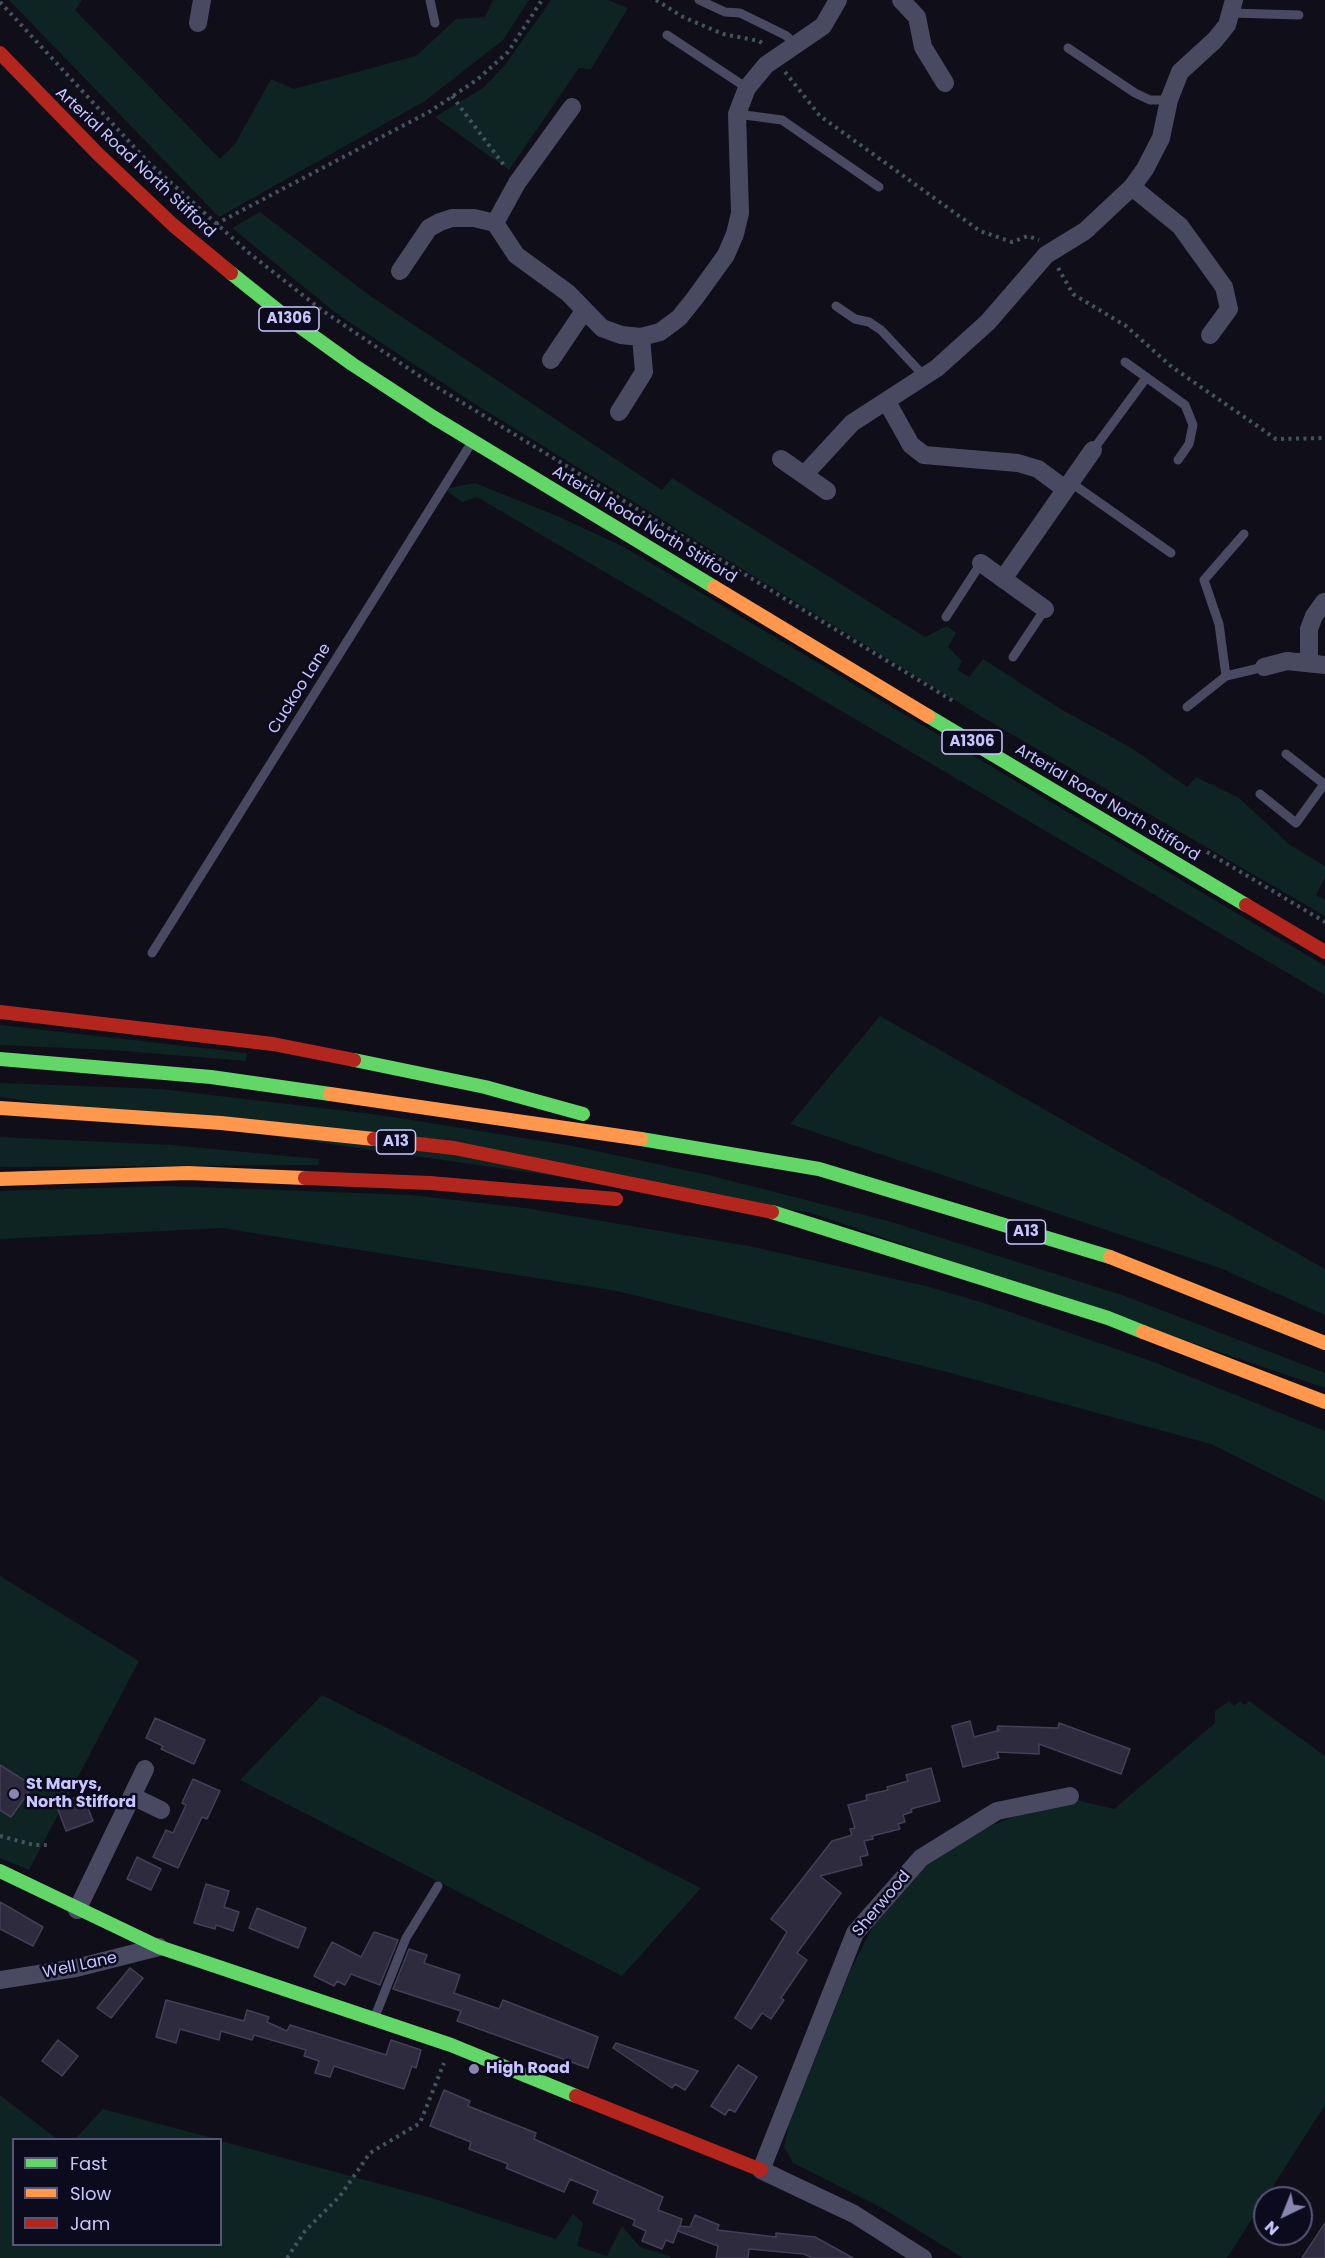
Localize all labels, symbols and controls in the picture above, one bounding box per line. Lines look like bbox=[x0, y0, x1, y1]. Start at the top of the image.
street label: Arterial Road North Stifford bbox=[51, 84, 219, 242]
road number: A1306 bbox=[259, 307, 319, 331]
street label: Arterial Road North Stifford bbox=[548, 462, 740, 588]
street label: Cuckoo Lane bbox=[265, 640, 335, 738]
road number: A1306 bbox=[942, 730, 1002, 754]
street label: Arterial Road North Stifford bbox=[1011, 740, 1203, 866]
road number: A13 bbox=[376, 1130, 416, 1154]
road number: A13 bbox=[1006, 1220, 1046, 1244]
place label: St Marys, North Stifford bbox=[26, 1775, 136, 1813]
marker: St Marys, North Stifford bbox=[7, 1787, 21, 1801]
street label: Sherwood bbox=[849, 1867, 915, 1941]
street label: Well Lane bbox=[41, 1949, 119, 1983]
place label: High Road bbox=[486, 2059, 570, 2079]
marker: High Road bbox=[467, 2062, 481, 2076]
legend bbox=[12, 2138, 222, 2246]
text: Fast bbox=[70, 2151, 107, 2176]
text: Slow bbox=[70, 2181, 111, 2206]
north arrow bbox=[1253, 2186, 1313, 2246]
text: Jam bbox=[70, 2211, 110, 2236]
text: N bbox=[1260, 2216, 1284, 2241]

